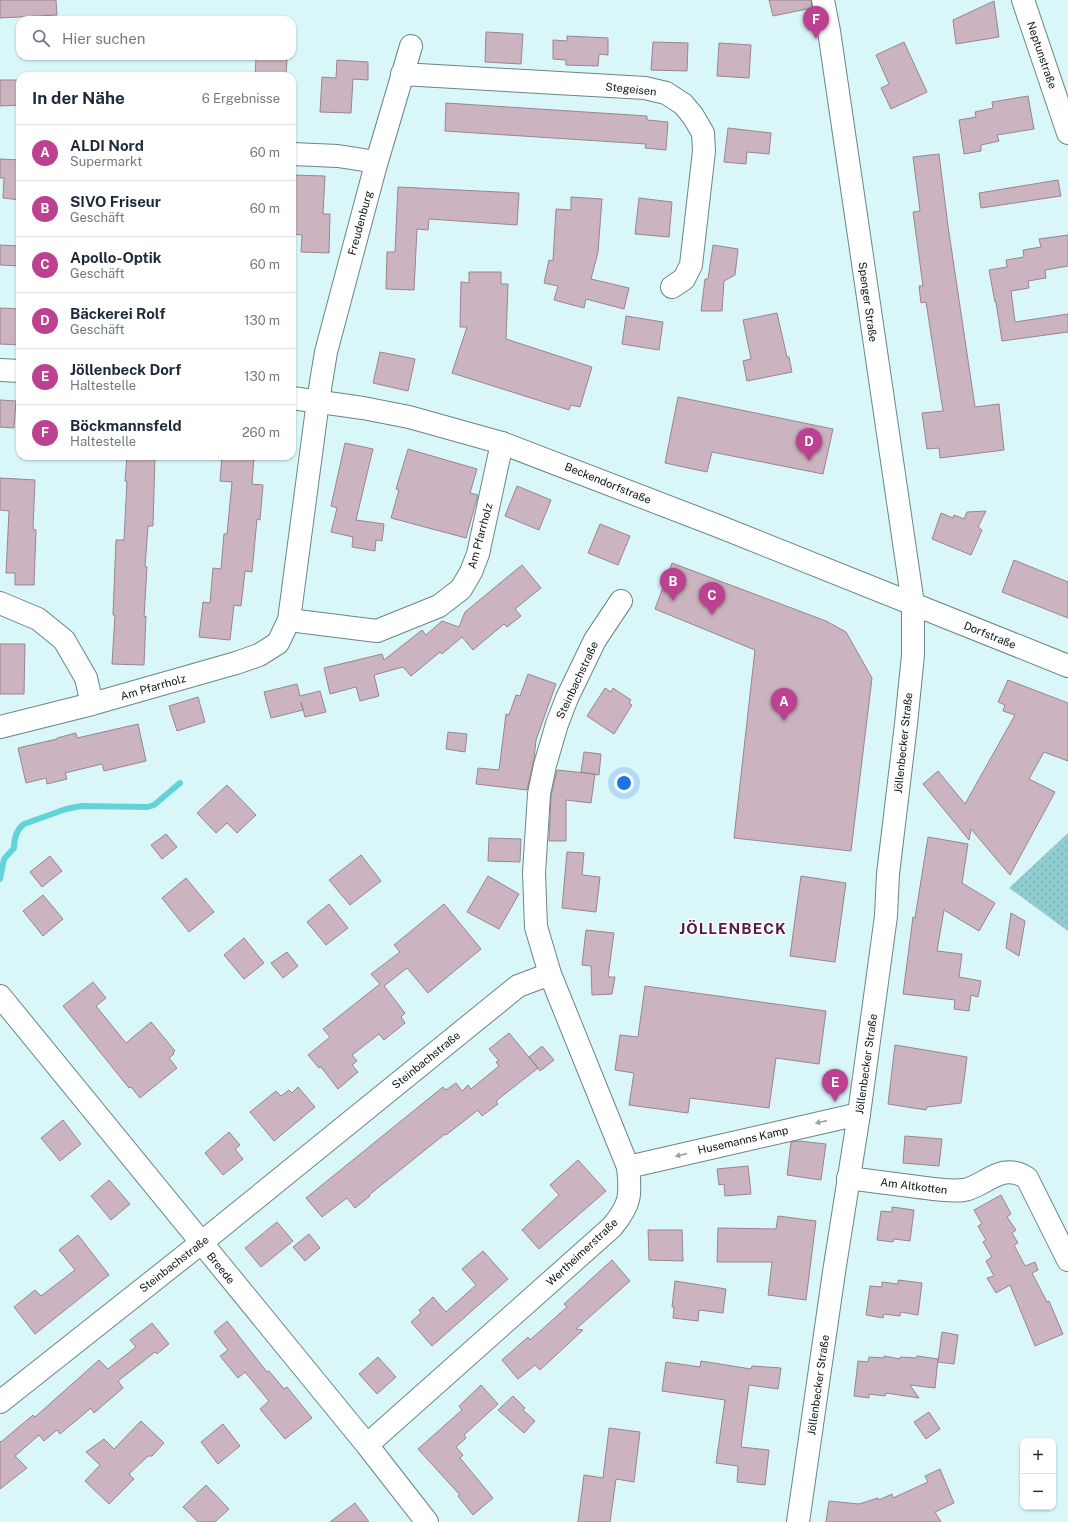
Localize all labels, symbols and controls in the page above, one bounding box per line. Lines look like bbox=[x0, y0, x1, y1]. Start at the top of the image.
pin: F bbox=[803, 6, 829, 39]
search box bbox=[16, 16, 296, 60]
street label: Neptunstraße bbox=[1025, 20, 1059, 90]
icon: search bbox=[30, 27, 52, 49]
text: Hier suchen bbox=[62, 30, 145, 47]
street label: Stegeisen bbox=[605, 80, 657, 98]
text: In der Nähe bbox=[32, 88, 125, 108]
text: 6 Ergebnisse bbox=[202, 91, 280, 106]
text: ALDI Nord bbox=[70, 137, 144, 154]
text: A bbox=[40, 145, 50, 160]
text: 60 m bbox=[250, 145, 280, 160]
text: Supermarkt bbox=[70, 154, 142, 169]
street label: Freudenburg bbox=[346, 189, 374, 257]
text: SIVO Friseur bbox=[70, 193, 161, 210]
text: B bbox=[41, 201, 49, 216]
text: 60 m bbox=[250, 201, 280, 216]
text: Geschäft bbox=[70, 210, 125, 225]
text: Apollo-Optik bbox=[70, 249, 162, 266]
text: C bbox=[40, 257, 50, 272]
text: 60 m bbox=[250, 257, 280, 272]
street label: Spenger Straße bbox=[856, 261, 880, 343]
text: Geschäft bbox=[70, 266, 125, 281]
text: Bäckerei Rolf bbox=[70, 305, 165, 322]
text: D bbox=[40, 313, 50, 328]
text: 130 m bbox=[244, 313, 280, 328]
text: Geschäft bbox=[70, 322, 125, 337]
text: Jöllenbeck Dorf bbox=[70, 361, 181, 378]
text: E bbox=[41, 369, 49, 384]
text: 130 m bbox=[244, 369, 280, 384]
text: Haltestelle bbox=[70, 378, 136, 393]
text: Böckmannsfeld bbox=[70, 417, 182, 434]
text: F bbox=[41, 425, 49, 440]
text: 260 m bbox=[242, 425, 280, 440]
pin: D bbox=[796, 428, 822, 461]
text: Haltestelle bbox=[70, 434, 136, 449]
street label: Beckendorfstraße bbox=[563, 460, 653, 506]
street label: Am Pfarrholz bbox=[465, 502, 495, 570]
pin: B bbox=[660, 568, 686, 601]
pin: C bbox=[699, 582, 725, 615]
street label: Dorfstraße bbox=[962, 619, 1018, 651]
street label: Steinbachstraße bbox=[554, 639, 600, 721]
street label: Am Pfarrholz bbox=[119, 672, 187, 702]
pin: A bbox=[771, 688, 797, 721]
street label: Jöllenbecker Straße bbox=[892, 692, 914, 794]
your location bbox=[614, 773, 634, 793]
district label: JÖLLENBECK bbox=[679, 920, 787, 937]
street label: Jöllenbecker Straße bbox=[853, 1013, 879, 1115]
street label: Steinbachstraße bbox=[390, 1029, 462, 1091]
pin: E bbox=[822, 1069, 848, 1102]
one-way arrow bbox=[815, 1120, 827, 1126]
street label: Husemanns Kamp bbox=[697, 1124, 790, 1156]
one-way arrow bbox=[674, 1152, 687, 1158]
street label: Am Altkotten bbox=[880, 1176, 948, 1196]
street label: Wertheimerstraße bbox=[544, 1216, 620, 1288]
street label: Steinbachstraße bbox=[137, 1233, 211, 1295]
street label: Breede bbox=[205, 1250, 237, 1286]
street label: Jöllenbecker Straße bbox=[805, 1334, 831, 1436]
map controls bbox=[1020, 1438, 1056, 1510]
button: + bbox=[1020, 1438, 1056, 1474]
button: − bbox=[1020, 1474, 1056, 1510]

